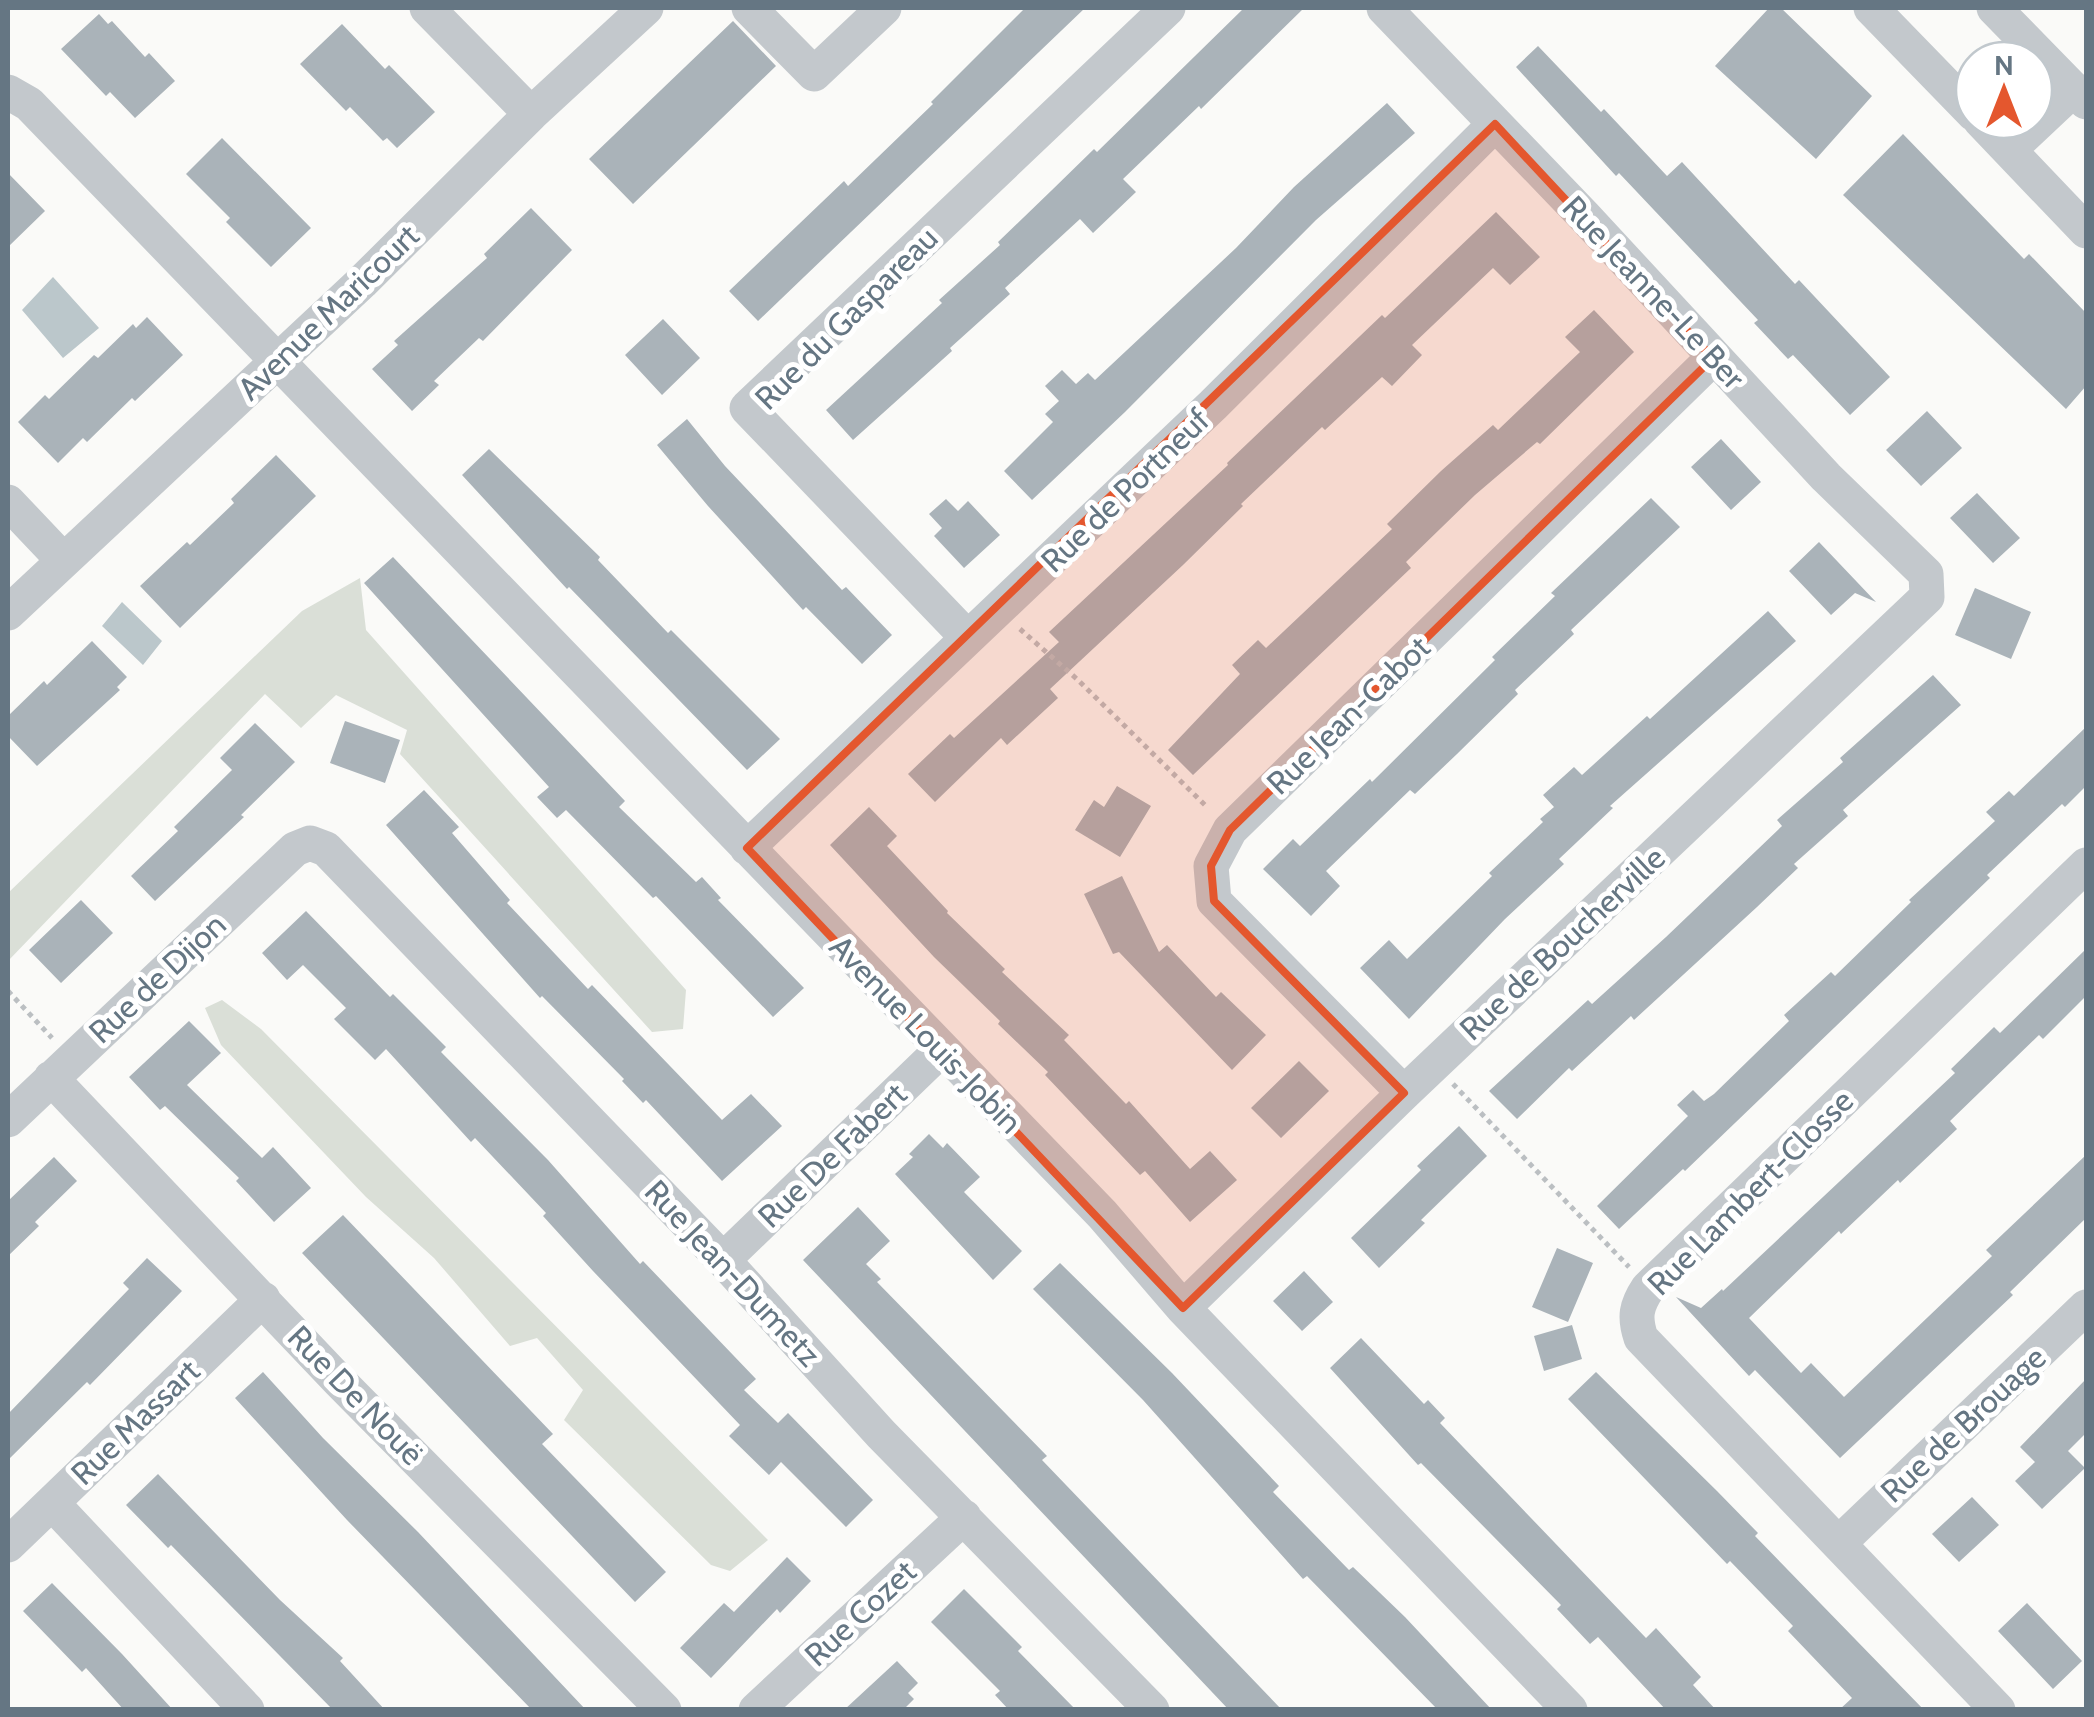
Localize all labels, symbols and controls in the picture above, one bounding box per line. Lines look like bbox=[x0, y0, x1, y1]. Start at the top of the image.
north arrow bbox=[1954, 40, 2054, 140]
text: N bbox=[1994, 48, 2014, 82]
street label: Rue Jeanne-Le Ber bbox=[1555, 188, 1754, 397]
street label: Avenue Maricourt bbox=[229, 216, 427, 408]
street label: Rue du Gaspareau bbox=[746, 218, 946, 418]
street label: Rue de Portneuf bbox=[1033, 400, 1217, 580]
street label: Rue Jean-Cabot bbox=[1259, 627, 1438, 802]
street label: Rue de Boucherville bbox=[1451, 838, 1673, 1048]
street label: Rue de Dijon bbox=[81, 905, 233, 1051]
street label: Avenue Louis-Jobin bbox=[822, 927, 1030, 1141]
street label: Rue De Fabert bbox=[750, 1074, 914, 1235]
street label: Rue Lambert-Closse bbox=[1639, 1081, 1861, 1303]
street label: Rue Jean-Dumetz bbox=[637, 1172, 829, 1374]
street label: Rue De Nouë bbox=[280, 1317, 432, 1473]
street label: Rue de Brouage bbox=[1872, 1338, 2054, 1510]
street label: Rue Massart bbox=[63, 1351, 207, 1493]
street label: Rue Cozet bbox=[796, 1552, 924, 1674]

